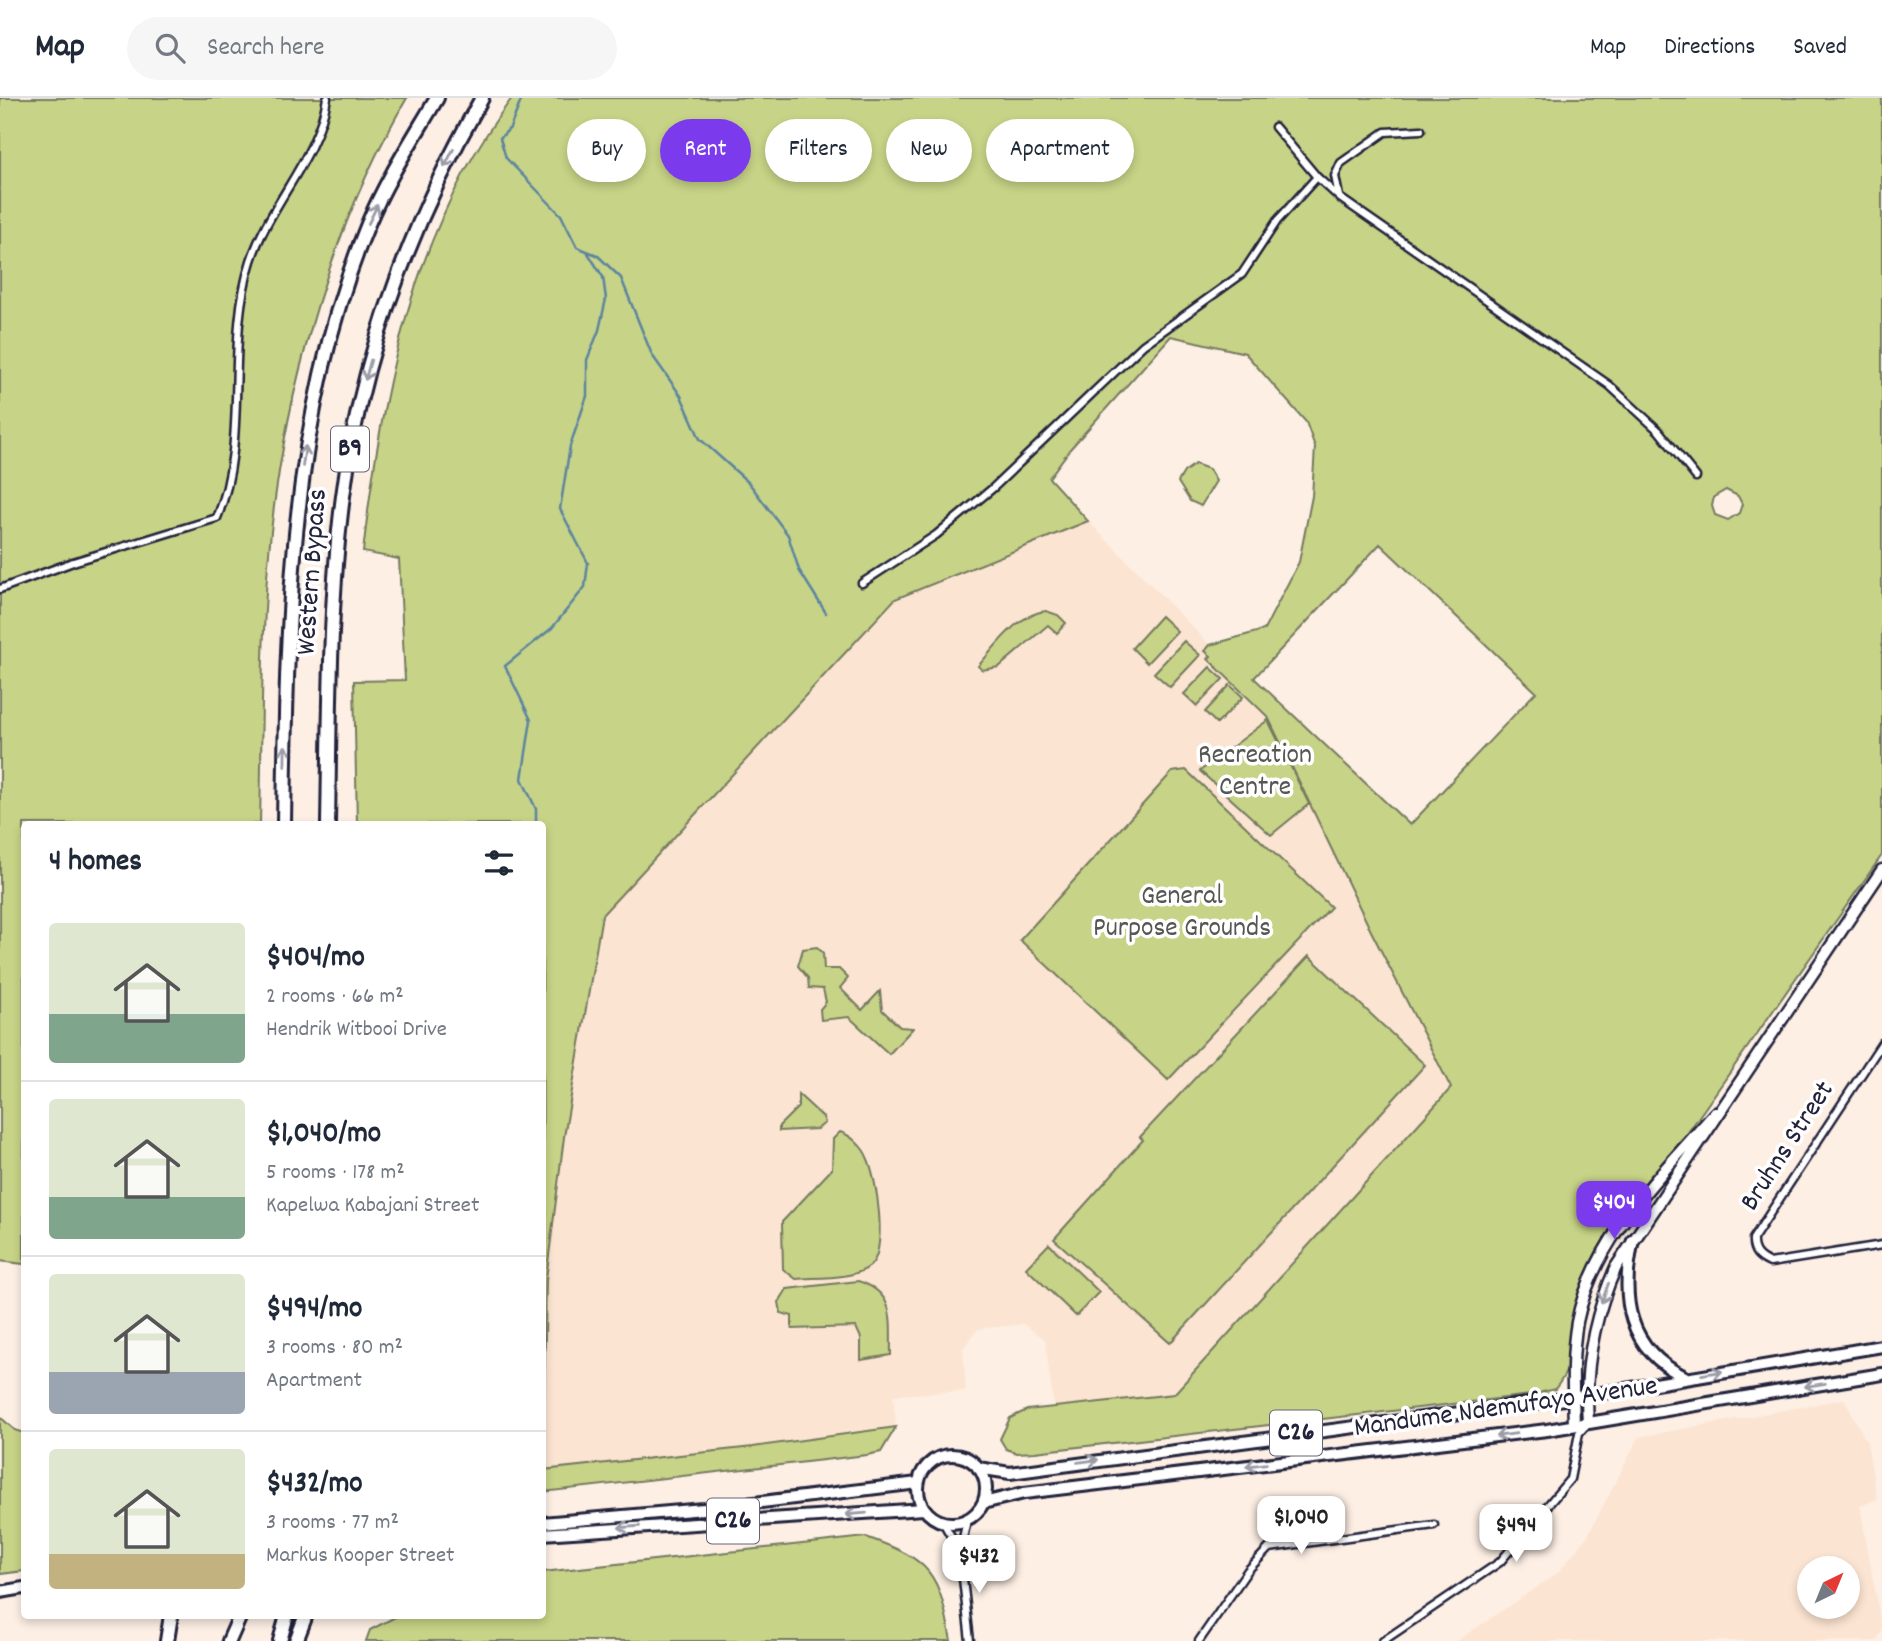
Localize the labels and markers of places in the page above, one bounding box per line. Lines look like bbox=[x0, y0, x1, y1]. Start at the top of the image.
pin: $404 bbox=[1573, 1182, 1655, 1241]
pin: $1,040 bbox=[1244, 1496, 1358, 1556]
pin: $494 bbox=[1475, 1504, 1557, 1564]
pin: $432 bbox=[938, 1536, 1020, 1595]

